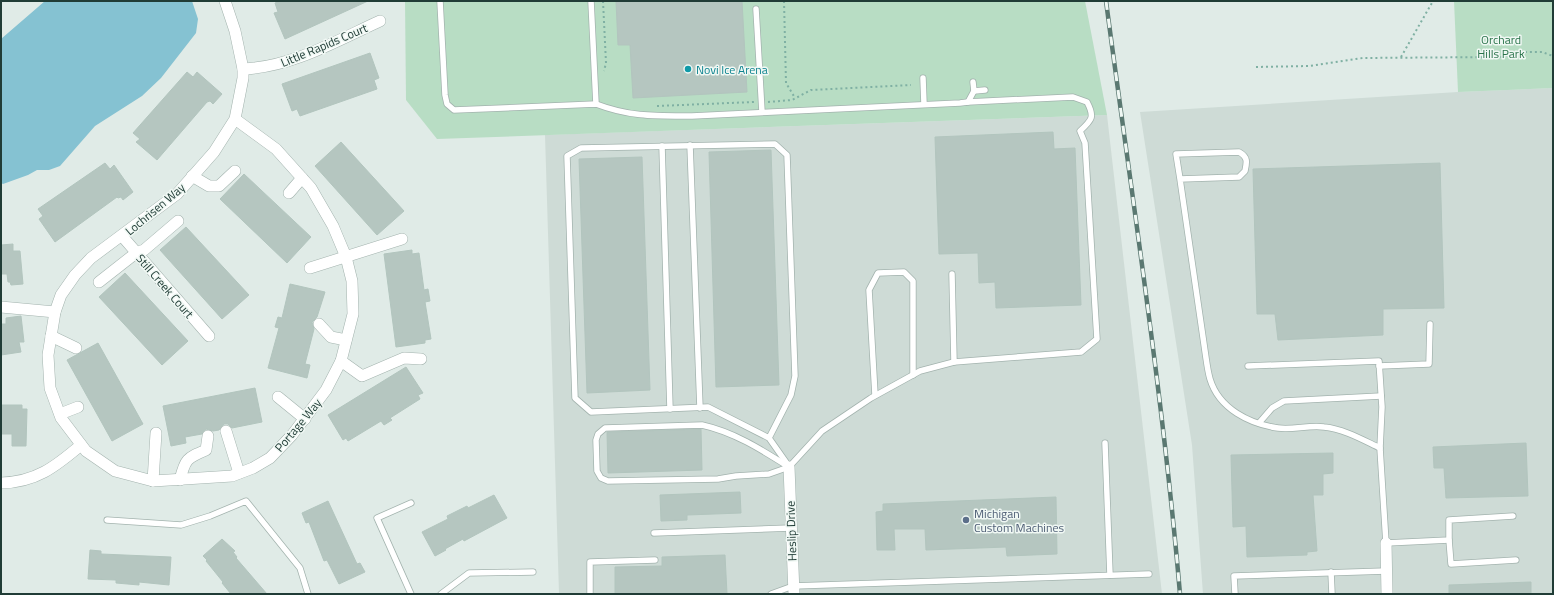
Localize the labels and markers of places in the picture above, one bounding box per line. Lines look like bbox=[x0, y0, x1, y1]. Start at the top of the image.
place label: Novi Ice Arena bbox=[696, 60, 768, 79]
marker: Novi Ice Arena bbox=[683, 64, 693, 74]
place label: Michigan Custom Machines bbox=[974, 504, 1064, 537]
marker: Michigan Custom Machines bbox=[961, 515, 971, 525]

